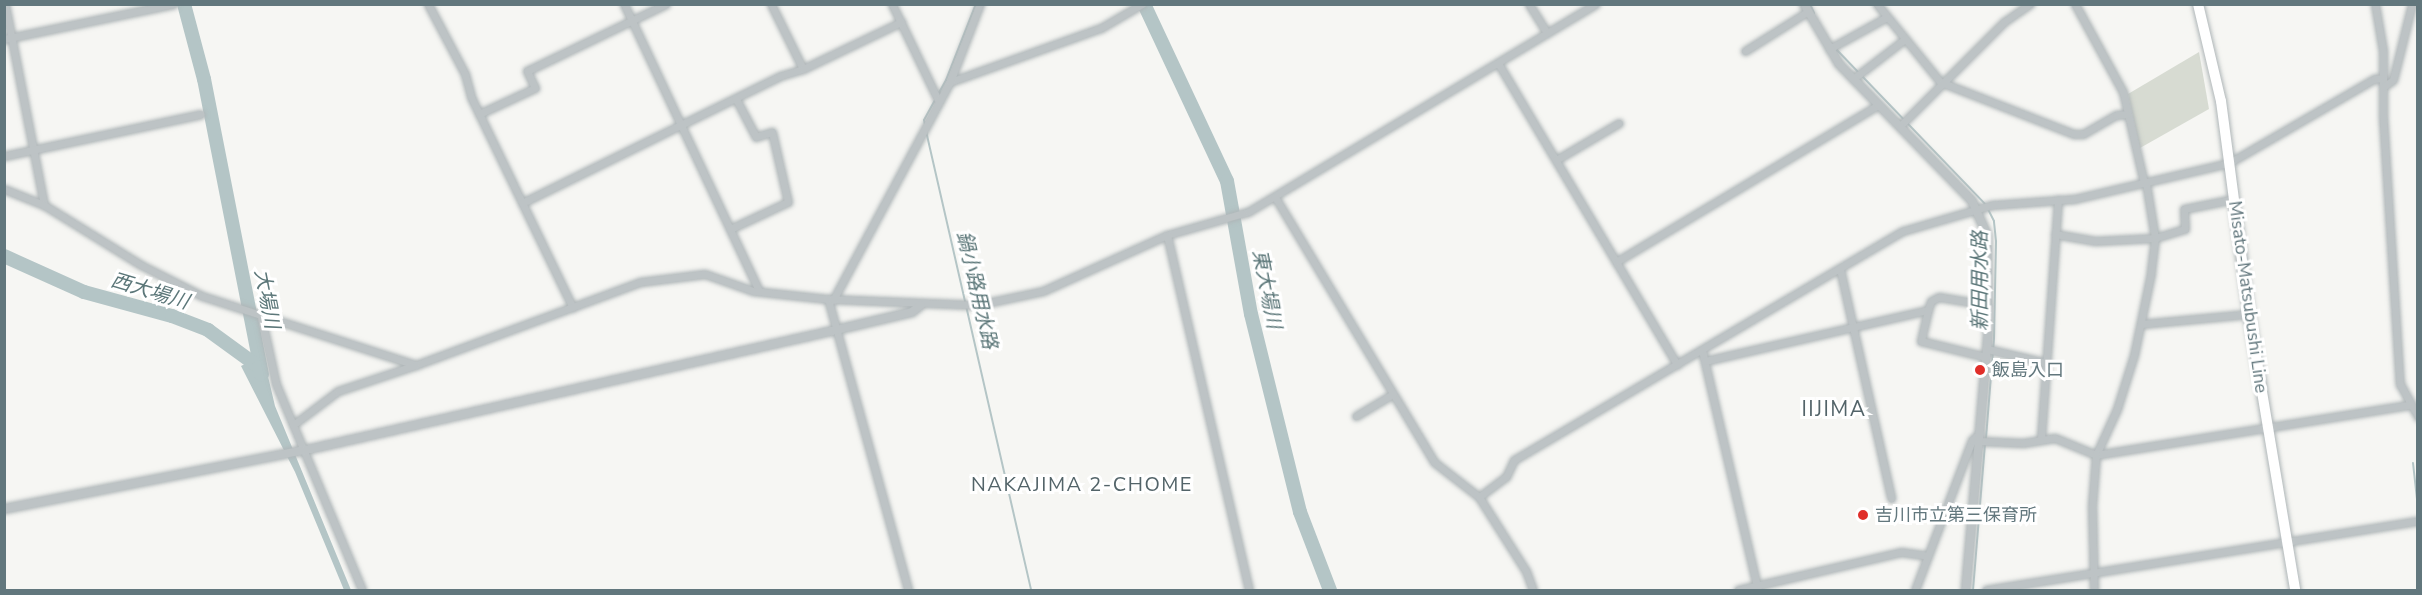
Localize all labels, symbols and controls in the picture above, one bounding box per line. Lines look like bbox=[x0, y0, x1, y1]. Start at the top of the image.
street label: Misato-Matsubushi Line bbox=[2224, 199, 2272, 395]
water label: 鍋小路用水路 bbox=[952, 229, 1002, 351]
water label: 新田用水路 bbox=[1968, 231, 1992, 331]
water label: 東大場川 bbox=[1248, 247, 1286, 331]
water label: 大場川 bbox=[249, 267, 285, 331]
water label: 西大場川 bbox=[108, 268, 192, 314]
place label: 飯島入口 bbox=[1992, 359, 2064, 381]
marker: 飯島入口 bbox=[1973, 363, 1987, 377]
district label: IIJIMA bbox=[1801, 396, 1867, 422]
district label: NAKAJIMA 2-CHOME bbox=[971, 472, 1193, 496]
place label: 吉川市立第三保育所 bbox=[1875, 504, 2037, 526]
marker: 吉川市立第三保育所 bbox=[1856, 508, 1870, 522]

